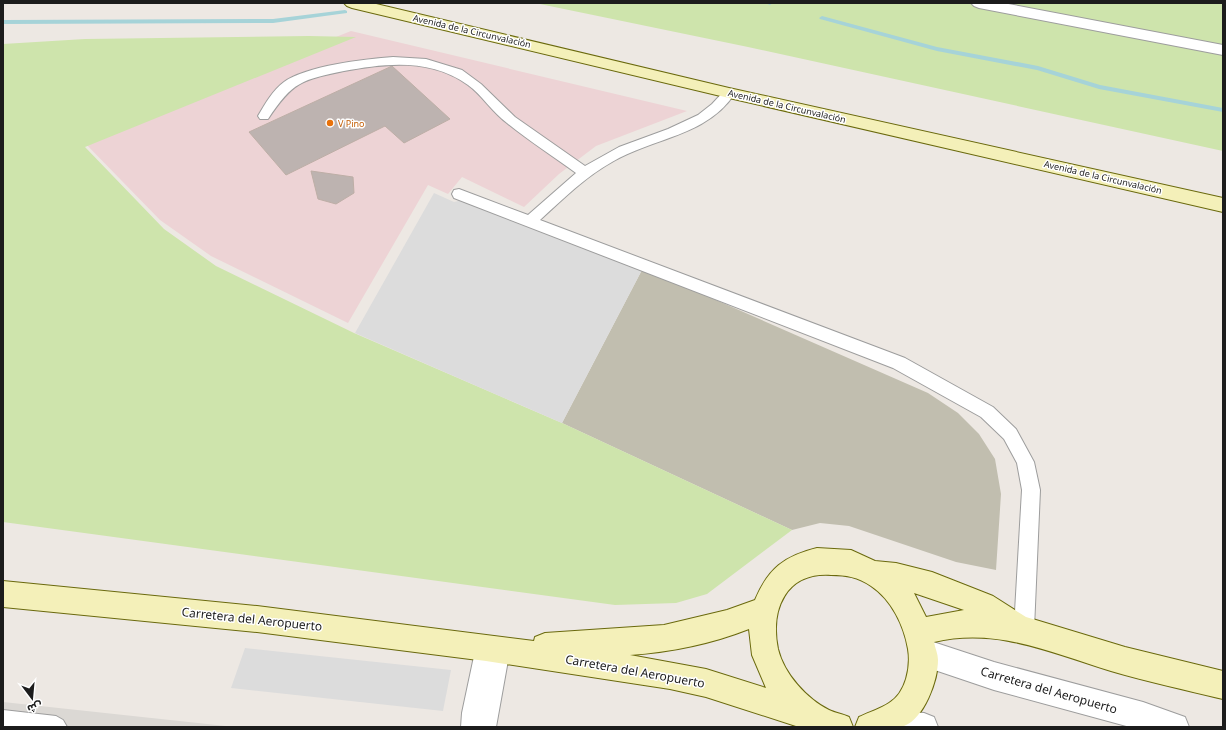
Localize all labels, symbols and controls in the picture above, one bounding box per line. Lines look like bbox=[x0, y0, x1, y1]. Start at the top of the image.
street label: Avenida de la Circunvalación bbox=[412, 11, 532, 51]
street label: Avenida de la Circunvalación bbox=[727, 86, 847, 126]
place label: V Pino bbox=[338, 117, 365, 130]
marker: V Pino bbox=[325, 118, 335, 128]
street label: Avenida de la Circunvalación bbox=[1043, 157, 1163, 197]
street label: Carretera del Aeropuerto bbox=[181, 603, 323, 635]
street label: Carretera del Aeropuerto bbox=[564, 650, 706, 692]
street label: Carretera del Aeropuerto bbox=[979, 662, 1119, 718]
north arrow bbox=[12, 678, 52, 718]
text: ش bbox=[26, 699, 44, 717]

